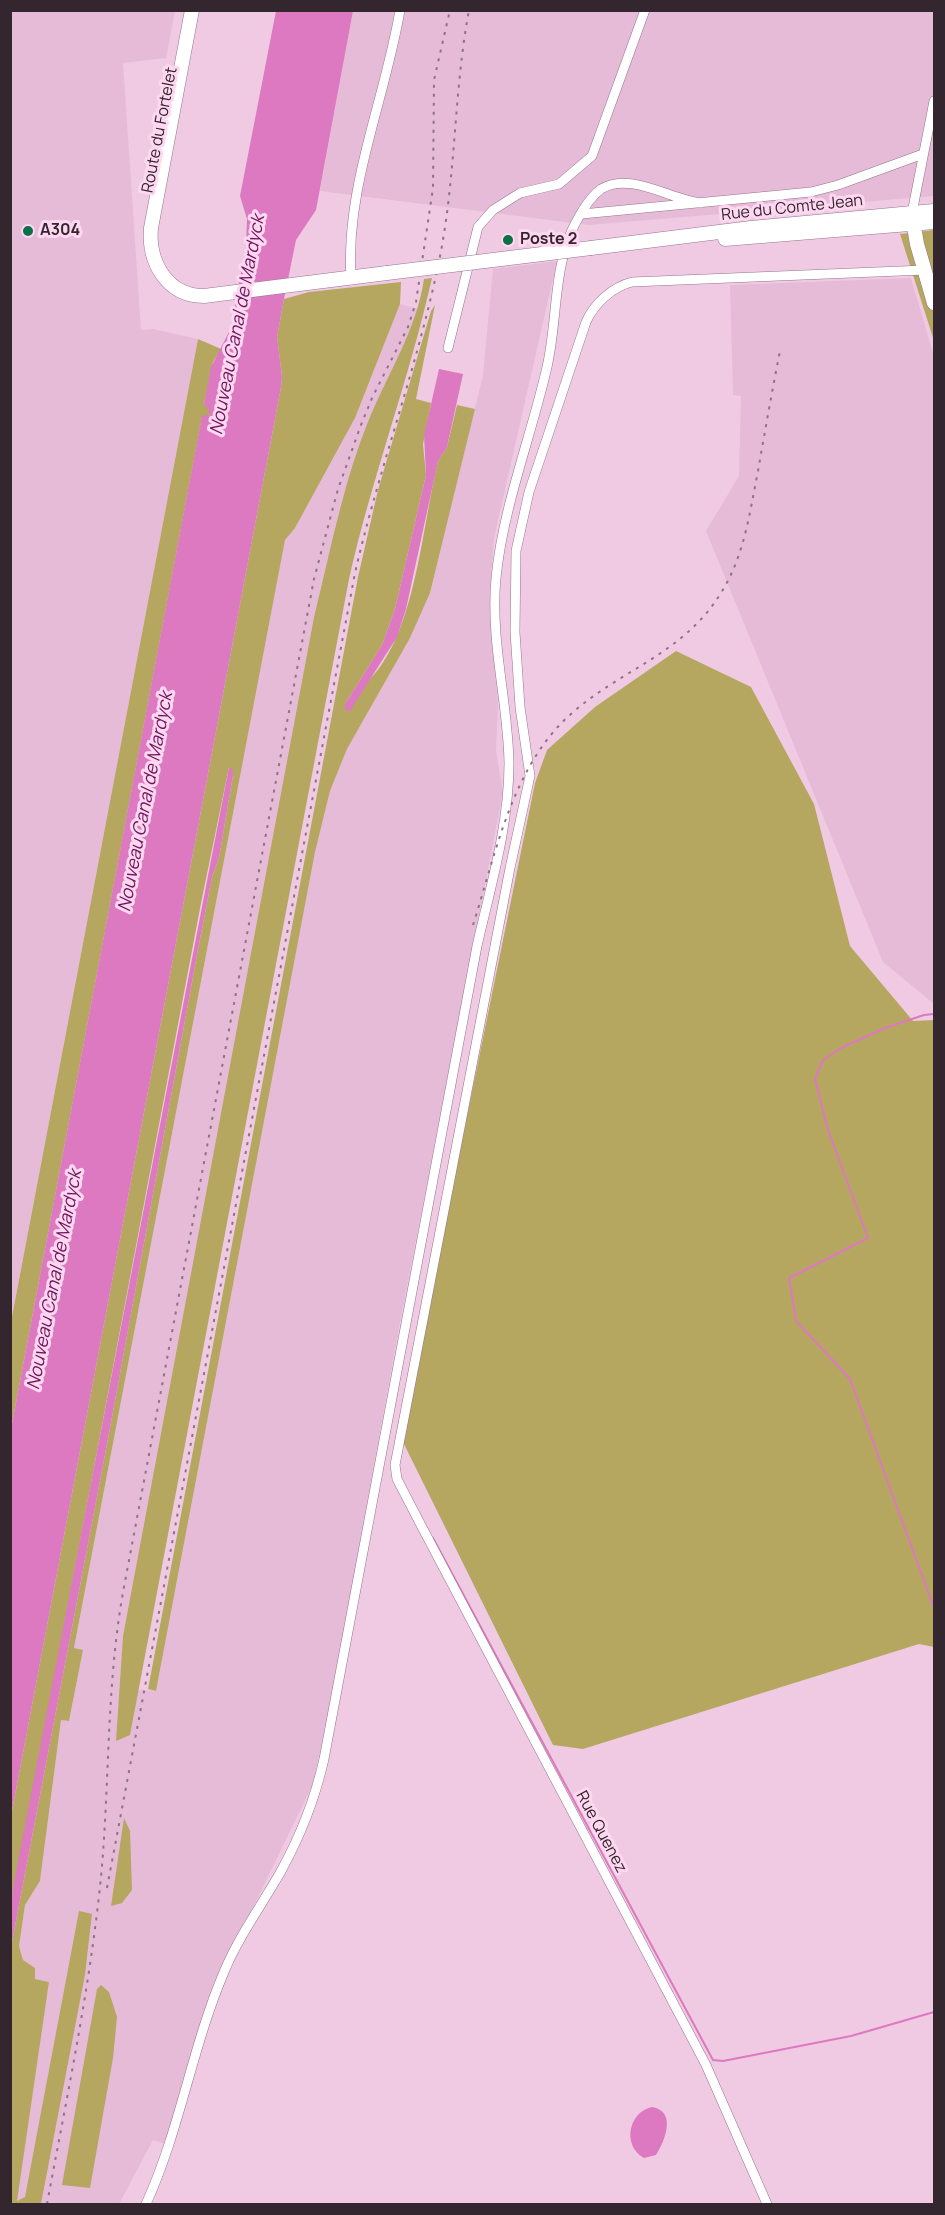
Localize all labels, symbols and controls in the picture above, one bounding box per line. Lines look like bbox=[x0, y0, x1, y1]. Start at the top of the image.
street label: Route du Fortelet bbox=[138, 65, 182, 195]
street label: Rue du Comte Jean bbox=[720, 191, 864, 225]
water label: Nouveau Canal de Mardyck bbox=[206, 213, 270, 437]
place label: A304 bbox=[40, 221, 80, 241]
marker: A304 bbox=[21, 224, 35, 238]
place label: Poste 2 bbox=[520, 230, 577, 250]
marker: Poste 2 bbox=[501, 233, 515, 247]
water label: Nouveau Canal de Mardyck bbox=[114, 690, 178, 914]
water label: Nouveau Canal de Mardyck bbox=[23, 1168, 87, 1392]
street label: Rue Quenez bbox=[571, 1788, 631, 1876]

